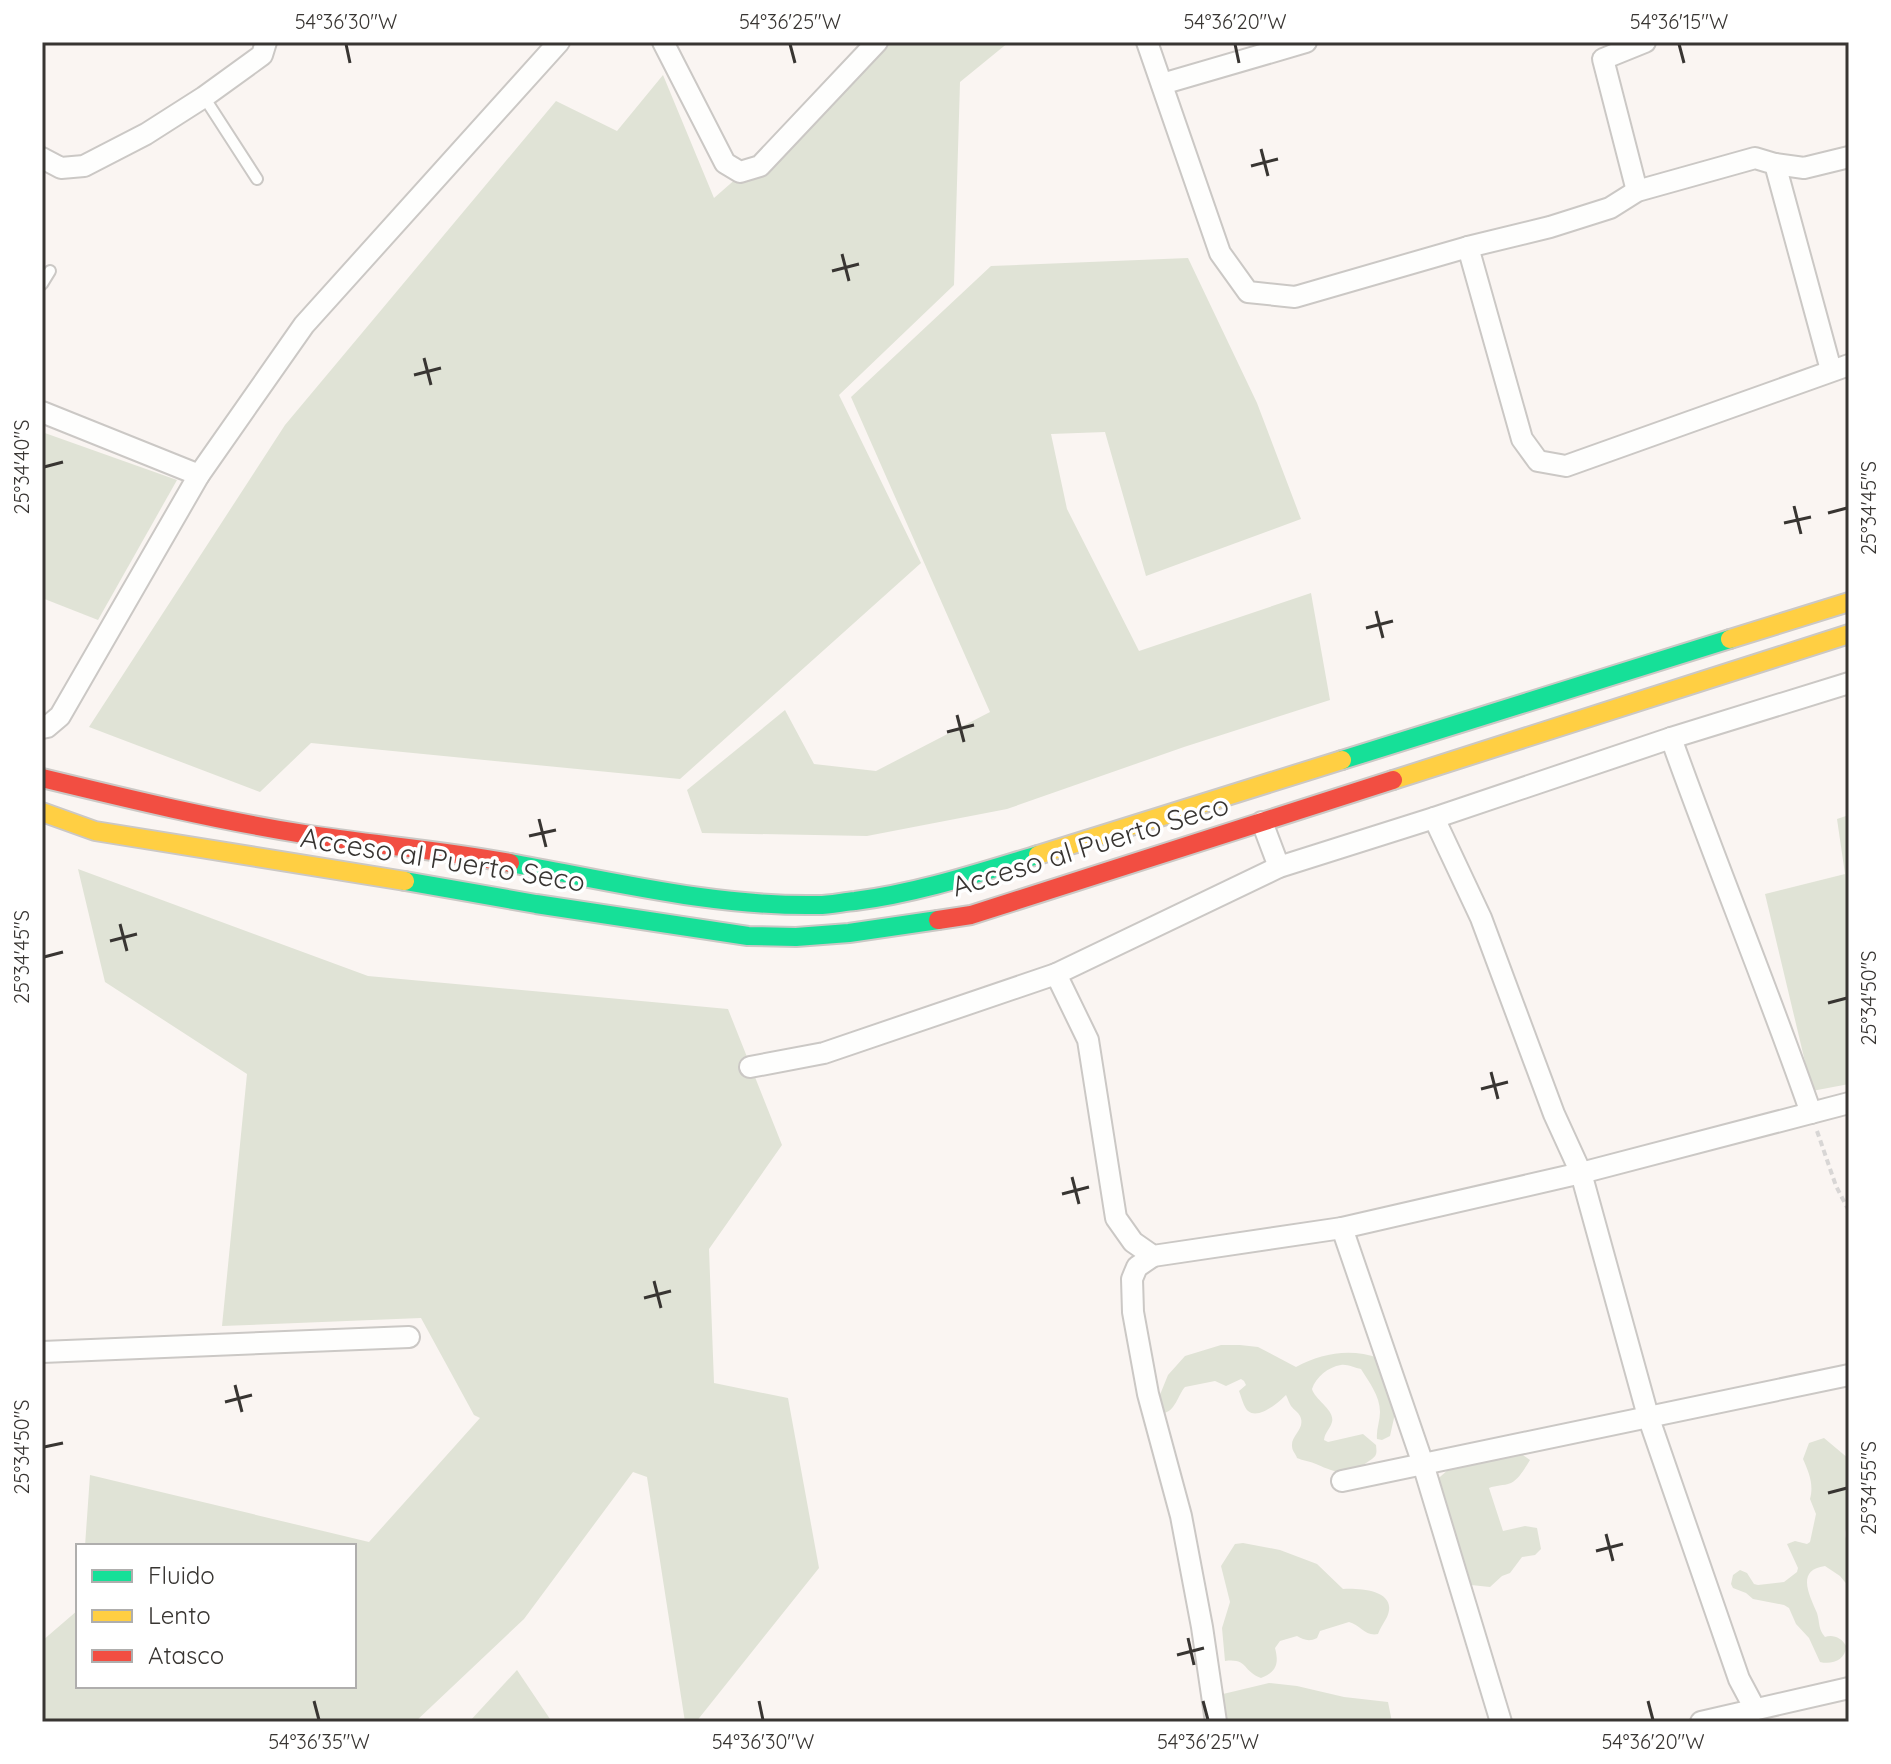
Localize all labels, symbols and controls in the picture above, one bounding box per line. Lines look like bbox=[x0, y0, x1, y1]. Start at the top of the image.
text: 54°36'30"W bbox=[295, 9, 397, 34]
text: 54°36'25"W bbox=[739, 9, 841, 34]
text: 54°36'20"W bbox=[1183, 9, 1287, 34]
text: 54°36'15"W bbox=[1630, 9, 1728, 34]
text: 25°34'40"S bbox=[9, 420, 34, 514]
text: 25°34'45"S bbox=[1856, 461, 1881, 555]
street label: Acceso al Puerto Seco bbox=[947, 786, 1233, 904]
street label: Acceso al Puerto Seco bbox=[298, 819, 588, 899]
text: 25°34'45"S bbox=[9, 910, 34, 1004]
text: 25°34'50"S bbox=[1856, 950, 1881, 1046]
text: 25°34'50"S bbox=[9, 1399, 34, 1495]
text: 25°34'55"S bbox=[1856, 1441, 1881, 1535]
legend bbox=[76, 1544, 356, 1688]
text: Fluido bbox=[148, 1560, 215, 1590]
text: Lento bbox=[148, 1600, 211, 1630]
text: Atasco bbox=[148, 1640, 224, 1670]
text: 54°36'35"W bbox=[268, 1729, 370, 1754]
text: 54°36'30"W bbox=[712, 1729, 814, 1754]
text: 54°36'25"W bbox=[1157, 1729, 1259, 1754]
text: 54°36'20"W bbox=[1601, 1729, 1705, 1754]

